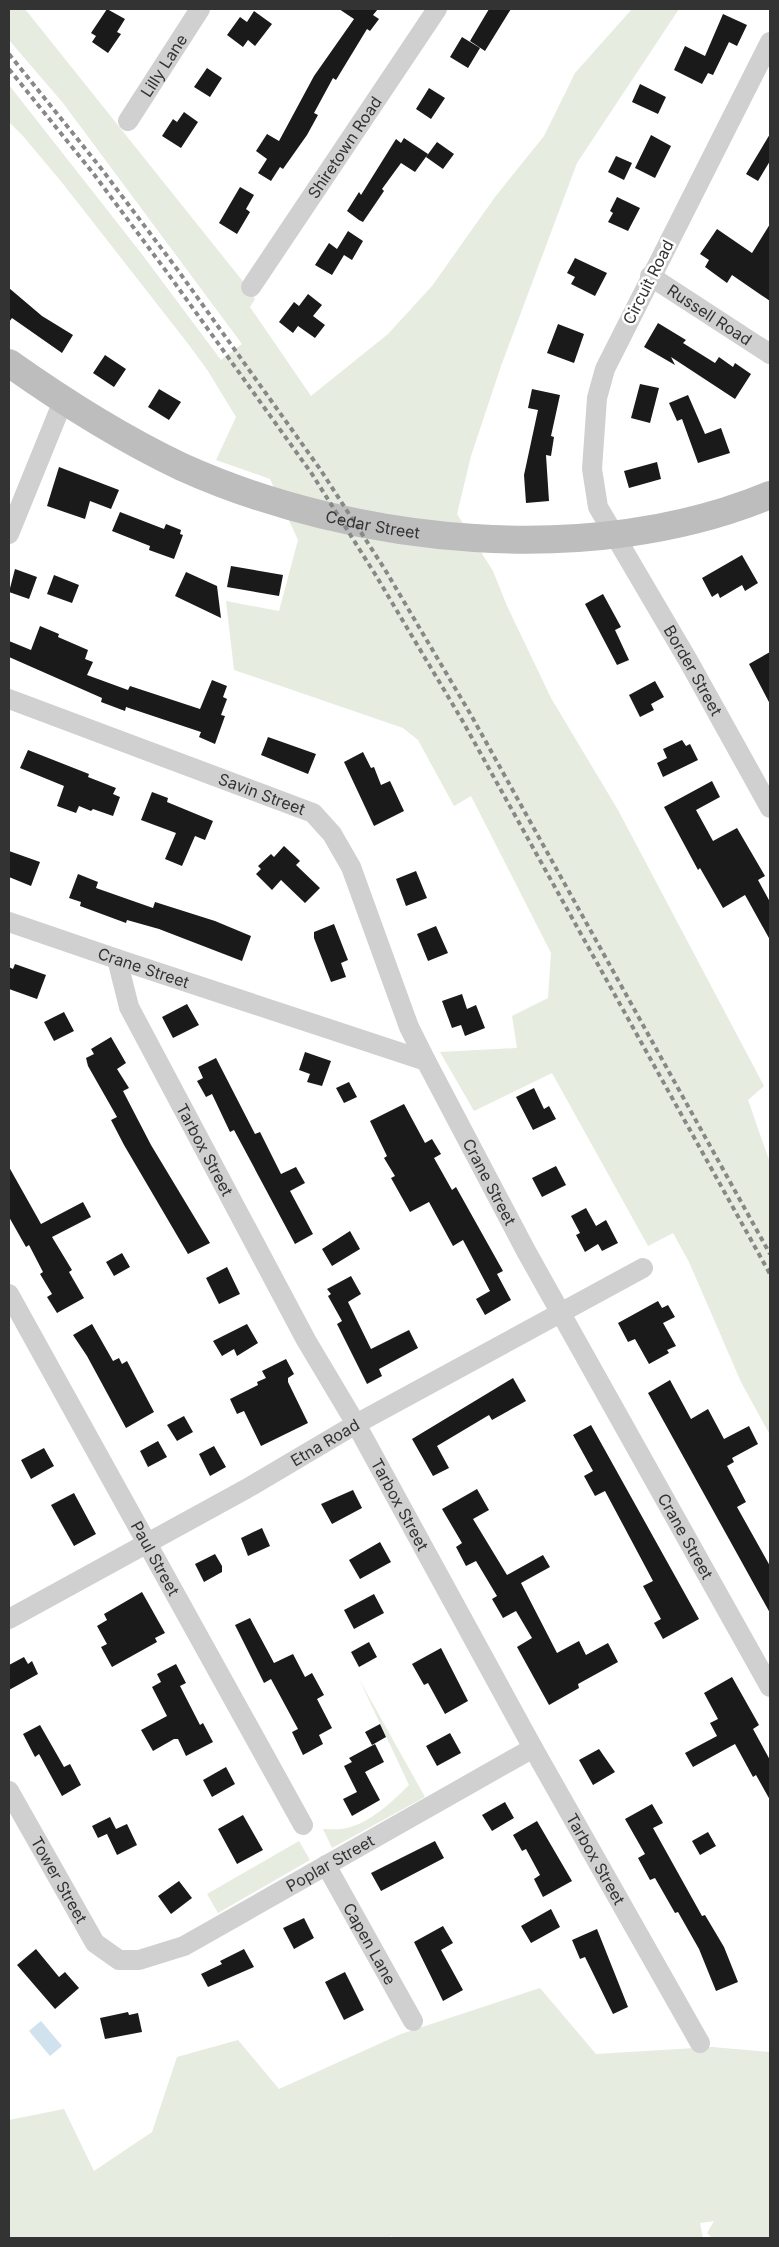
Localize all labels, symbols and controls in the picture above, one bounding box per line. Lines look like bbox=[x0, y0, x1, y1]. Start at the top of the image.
street label: Lilly Lane bbox=[136, 30, 191, 101]
street label: Shiretown Road bbox=[303, 92, 386, 202]
street label: Circuit Road bbox=[618, 236, 678, 328]
street label: Russell Road bbox=[663, 280, 756, 349]
street label: Cedar Street bbox=[324, 506, 421, 543]
street label: Border Street bbox=[660, 622, 727, 719]
street label: Savin Street bbox=[216, 768, 308, 819]
street label: Crane Street bbox=[95, 943, 192, 992]
street label: Tarbox Street bbox=[172, 1100, 238, 1199]
street label: Crane Street bbox=[459, 1135, 521, 1228]
street label: Etna Road bbox=[287, 1414, 363, 1470]
street label: Tarbox Street bbox=[367, 1455, 433, 1554]
street label: Crane Street bbox=[654, 1490, 718, 1583]
street label: Paul Street bbox=[127, 1517, 184, 1599]
street label: Tarbox Street bbox=[562, 1810, 630, 1908]
street label: Poplar Street bbox=[282, 1830, 378, 1896]
street label: Tower Street bbox=[27, 1833, 92, 1927]
street label: Capen Lane bbox=[339, 1899, 401, 1988]

